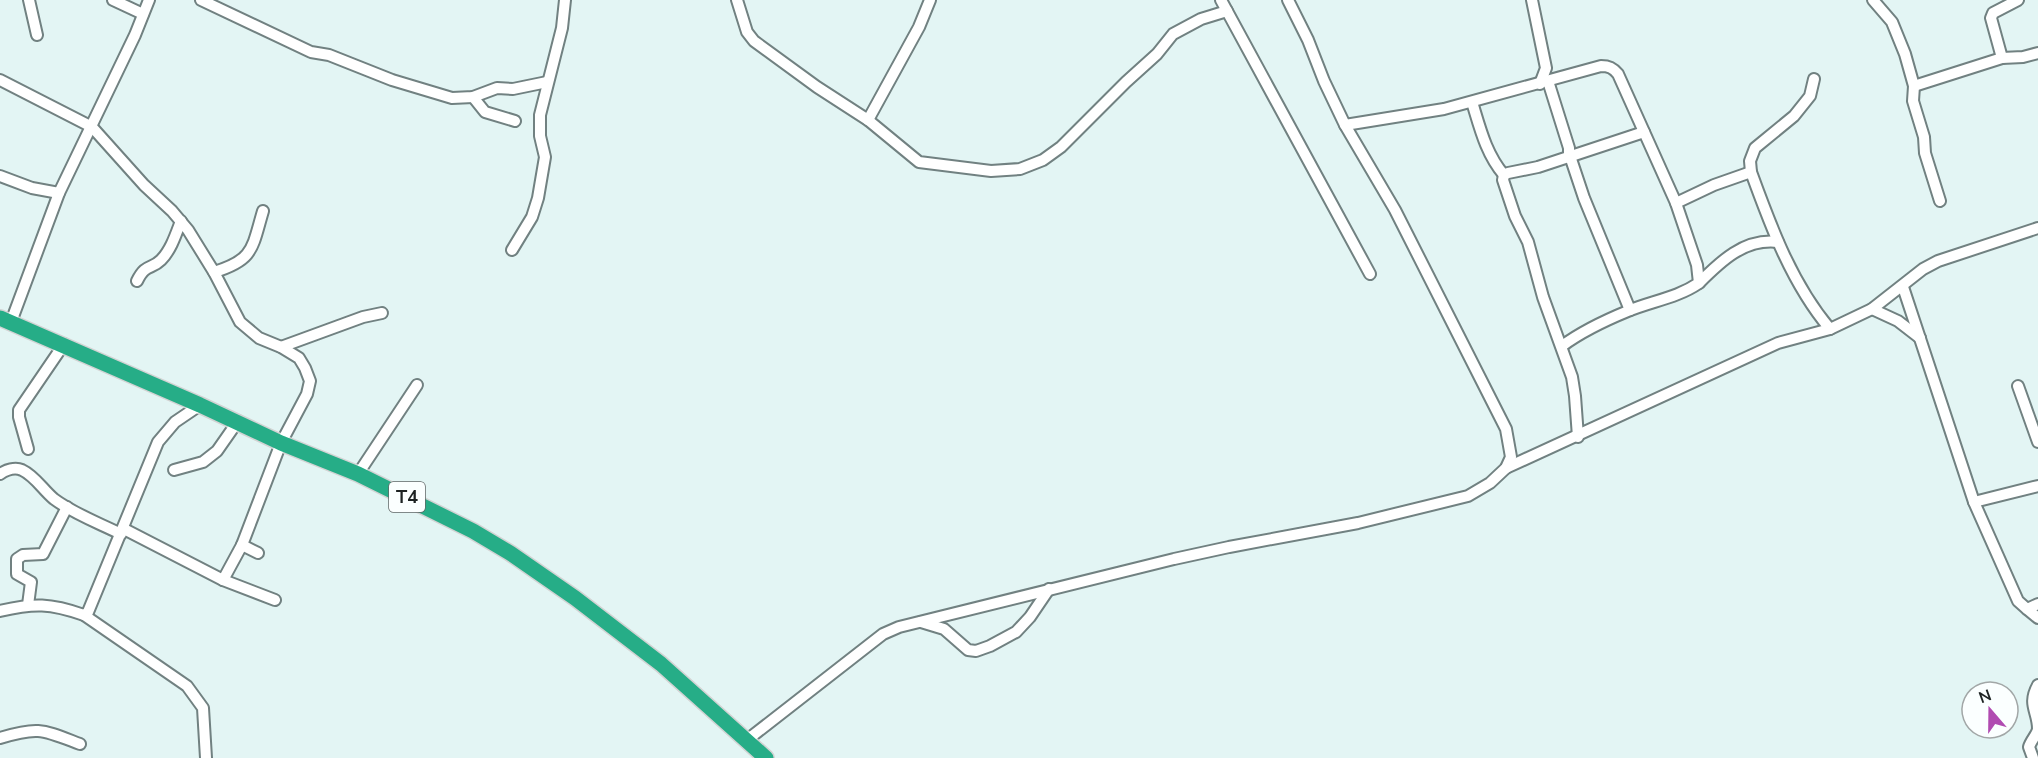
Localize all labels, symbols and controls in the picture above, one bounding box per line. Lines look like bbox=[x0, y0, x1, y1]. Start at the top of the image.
road number: T4 bbox=[389, 482, 425, 512]
north arrow bbox=[1960, 680, 2020, 740]
text: N bbox=[1976, 684, 1995, 709]

